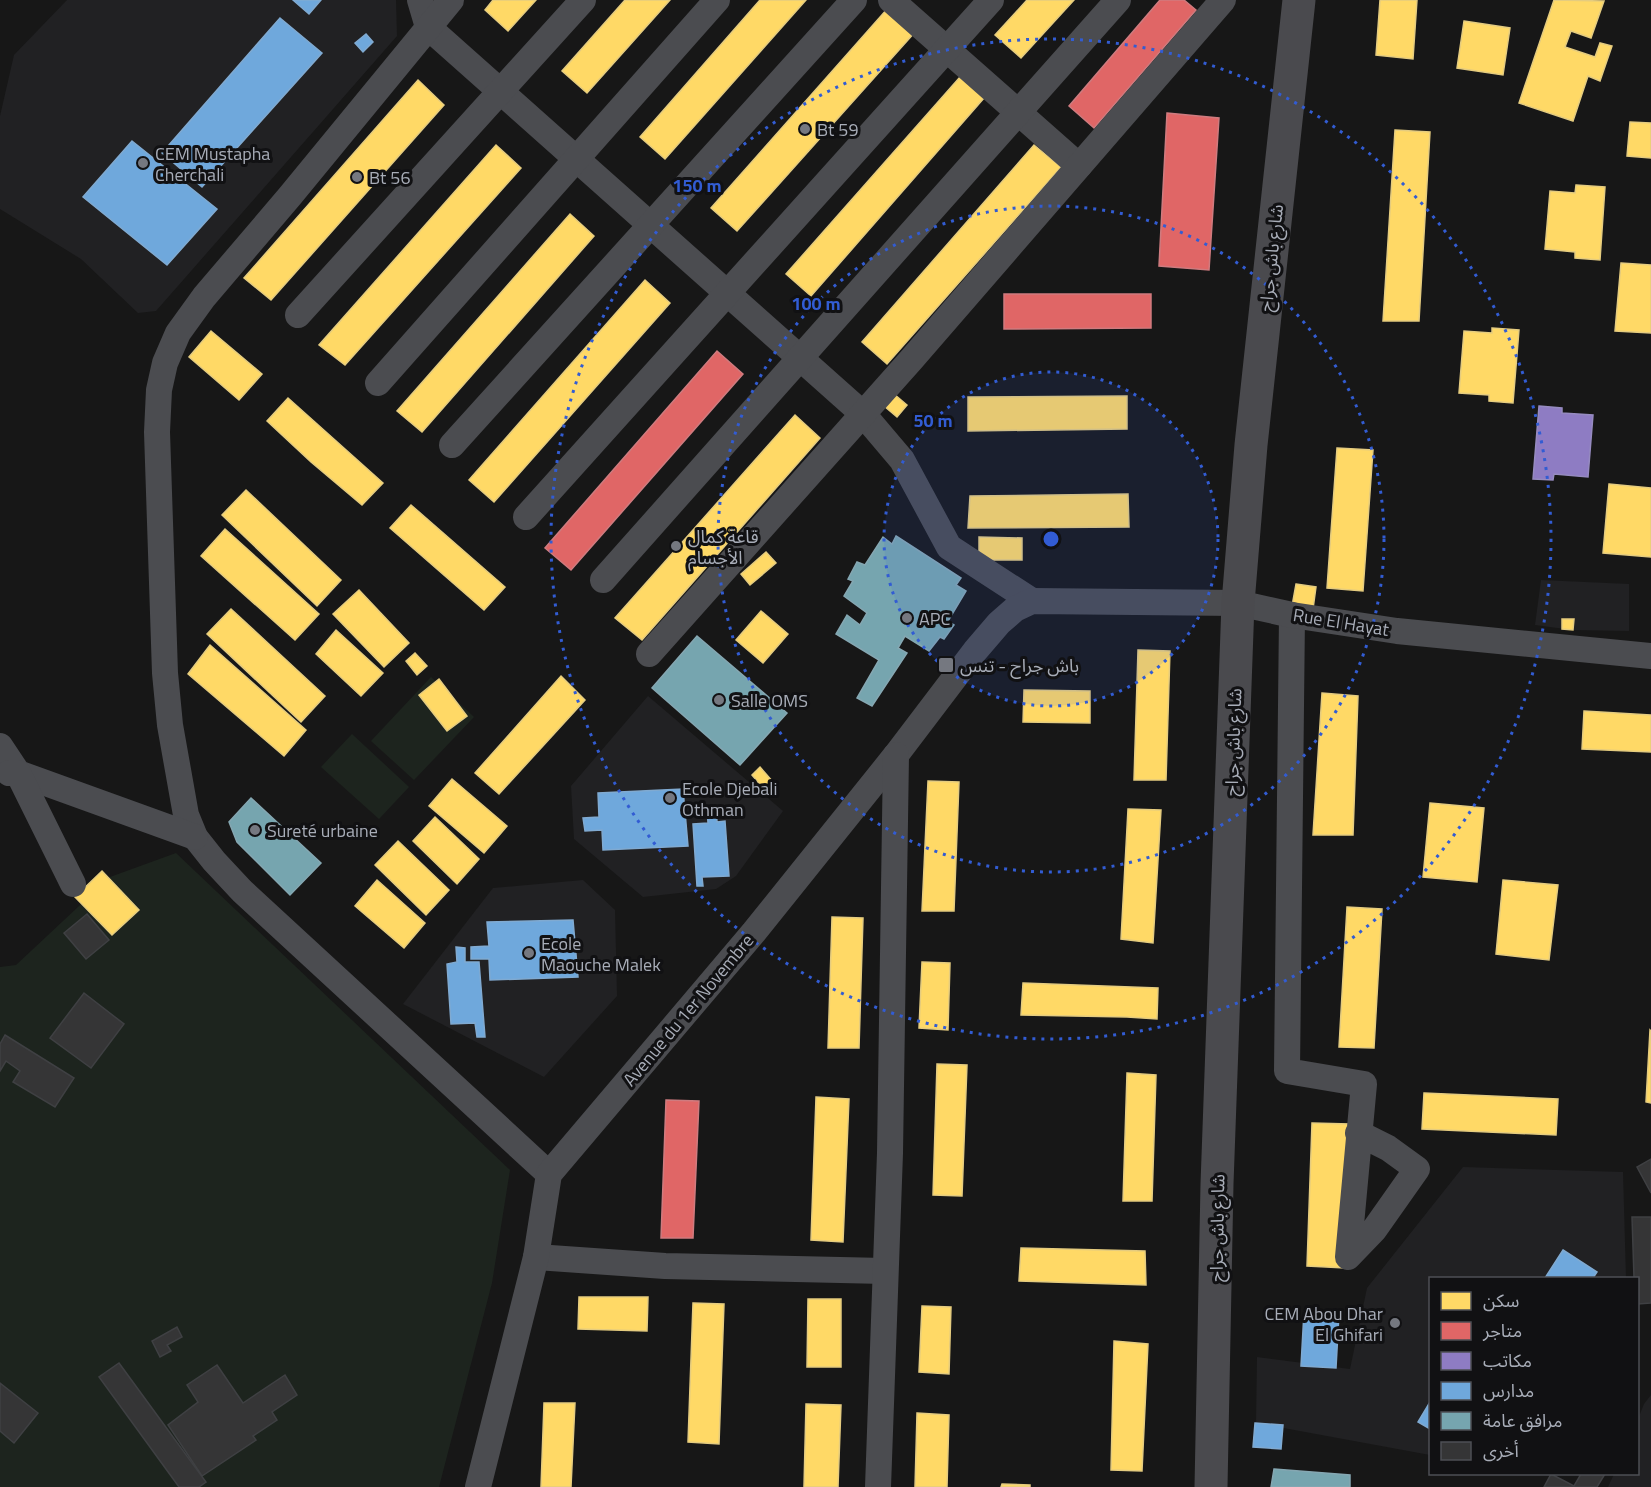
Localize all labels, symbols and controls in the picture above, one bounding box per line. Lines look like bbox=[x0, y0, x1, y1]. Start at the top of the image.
place label: Bt 59 bbox=[817, 116, 859, 143]
marker: Bt 59 bbox=[798, 122, 812, 136]
place label: CEM Mustapha Cherchali bbox=[155, 140, 270, 188]
marker: CEM Mustapha Cherchali bbox=[136, 156, 150, 170]
place label: Bt 56 bbox=[369, 164, 411, 191]
marker: Bt 56 bbox=[350, 170, 364, 184]
text: 150 m bbox=[672, 172, 722, 199]
street label: شارع باش جراح bbox=[1252, 203, 1291, 313]
text: 100 m bbox=[791, 290, 841, 317]
text: 50 m bbox=[913, 407, 953, 434]
place label: قاعة كمال الأجسام bbox=[688, 523, 759, 572]
centre of rings bbox=[1041, 529, 1061, 549]
marker: قاعة كمال الأجسام bbox=[669, 539, 683, 553]
street label: Rue El Hayat bbox=[1291, 601, 1392, 643]
place label: APC bbox=[919, 605, 950, 632]
marker: APC bbox=[900, 611, 914, 625]
place label: باش جراح - تنس bbox=[960, 652, 1079, 679]
marker: باش جراح - تنس bbox=[937, 656, 955, 674]
place label: Salle OMS bbox=[731, 687, 808, 714]
street label: شارع باش جراح bbox=[1218, 688, 1249, 796]
marker: Salle OMS bbox=[712, 693, 726, 707]
place label: Ecole Djebali Othman bbox=[682, 775, 777, 823]
marker: Ecole Djebali Othman bbox=[663, 791, 677, 805]
place label: Sureté urbaine bbox=[267, 817, 378, 844]
marker: Sureté urbaine bbox=[248, 823, 262, 837]
street label: Avenue du 1er Novembre bbox=[616, 928, 760, 1092]
place label: Ecole Maouche Malek bbox=[541, 930, 661, 978]
marker: Ecole Maouche Malek bbox=[522, 946, 536, 960]
street label: شارع باش جراح bbox=[1203, 1174, 1232, 1282]
legend bbox=[1429, 1277, 1639, 1475]
text: سكن bbox=[1483, 1287, 1519, 1314]
place label: CEM Abou Dhar El Ghifari bbox=[1264, 1300, 1383, 1348]
marker: CEM Abou Dhar El Ghifari bbox=[1388, 1316, 1402, 1330]
text: متاجر bbox=[1482, 1317, 1522, 1344]
text: مكاتب bbox=[1483, 1347, 1532, 1374]
text: مدارس bbox=[1483, 1377, 1534, 1404]
text: مرافق عامة bbox=[1483, 1407, 1562, 1434]
text: أخرى bbox=[1483, 1437, 1519, 1464]

